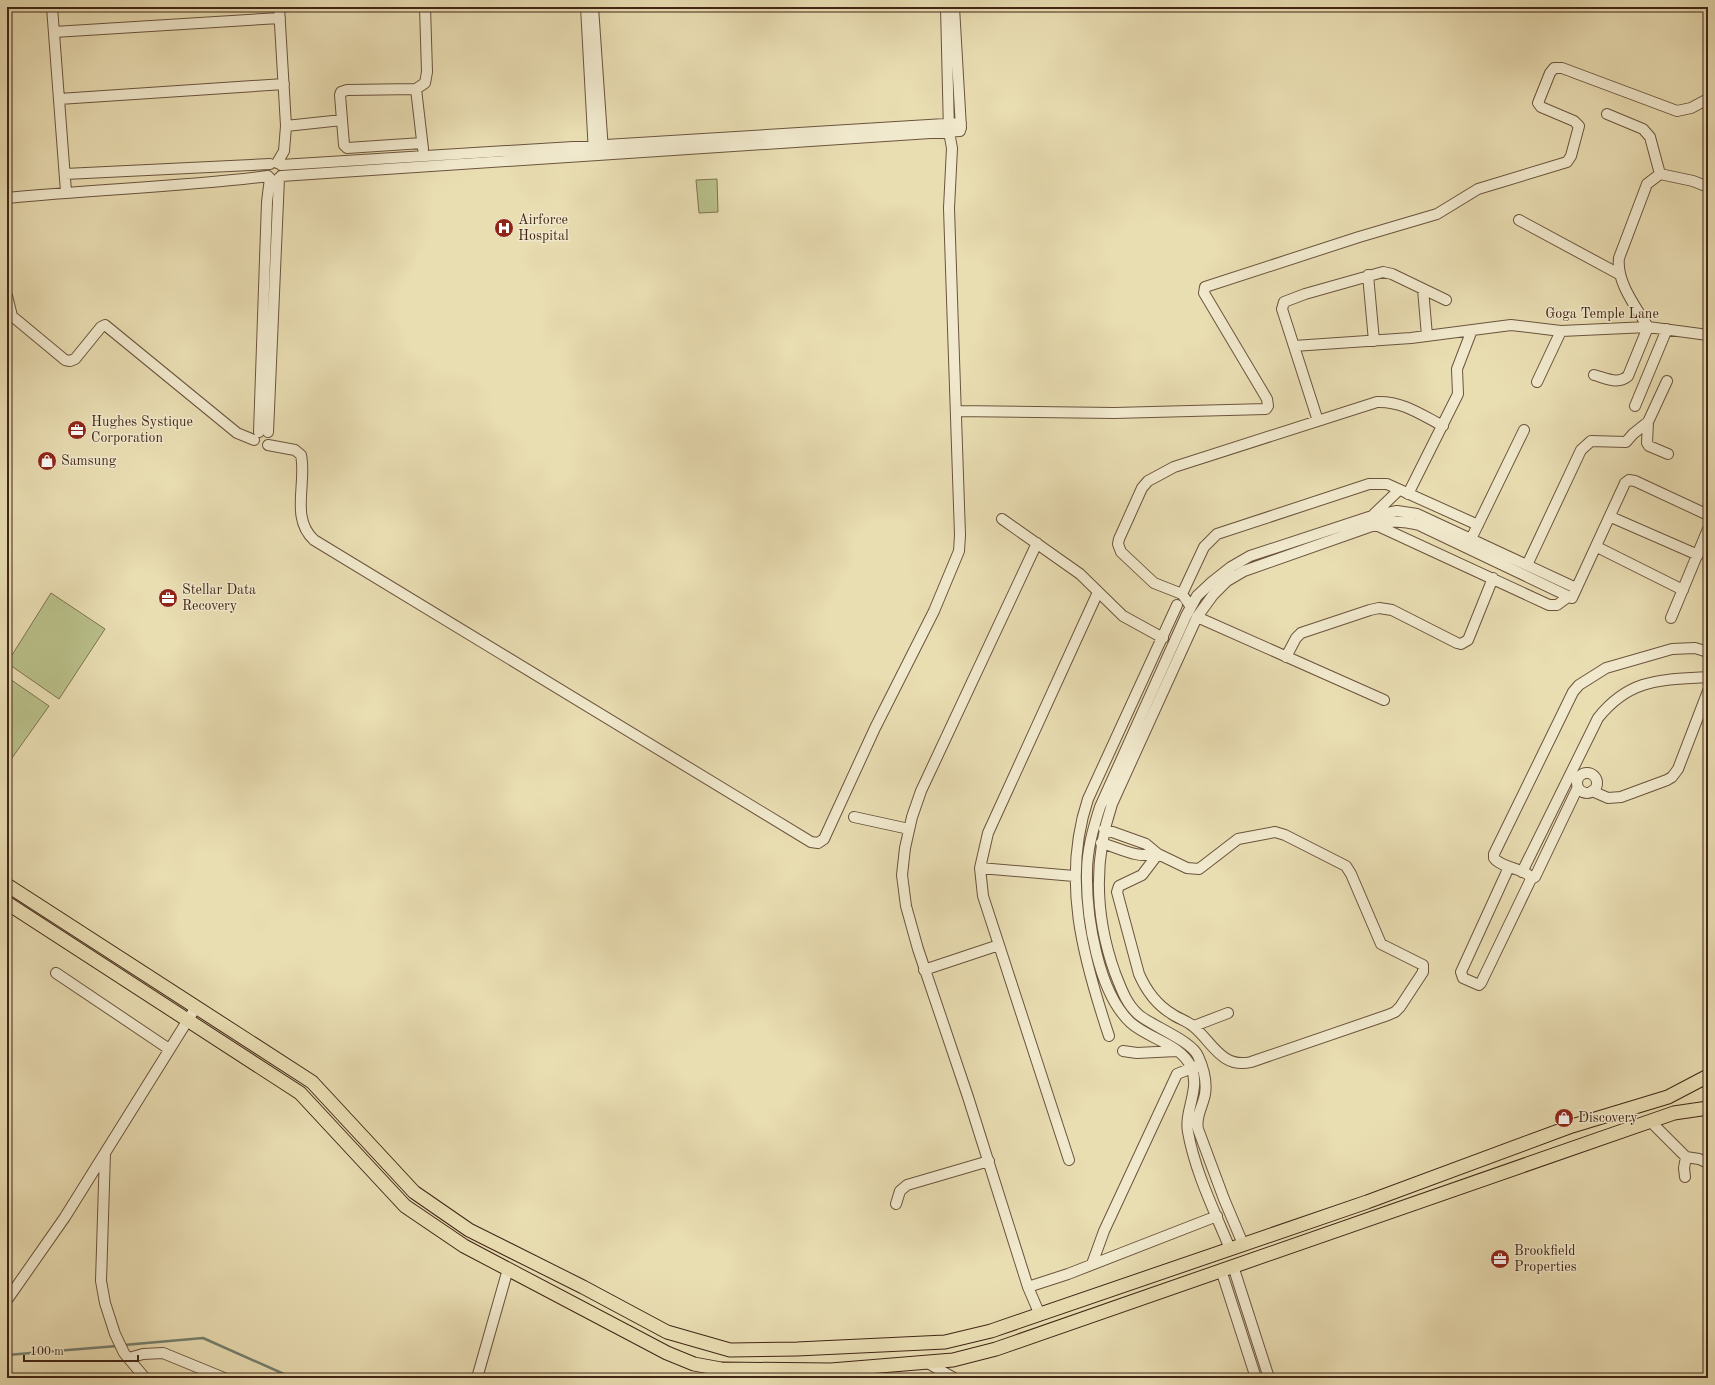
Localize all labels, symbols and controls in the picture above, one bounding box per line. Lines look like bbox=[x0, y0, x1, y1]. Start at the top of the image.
place label: Airforce Hospital bbox=[518, 213, 569, 243]
hospital icon: Airforce Hospital bbox=[493, 217, 515, 239]
street label: Goga Temple Lane bbox=[1545, 307, 1659, 321]
place label: Hughes Systique Corporation bbox=[91, 415, 193, 445]
office icon: Hughes Systique Corporation bbox=[66, 419, 88, 441]
shop icon: Samsung bbox=[36, 450, 58, 472]
place label: Samsung bbox=[61, 454, 117, 468]
place label: Stellar Data Recovery bbox=[182, 583, 256, 613]
office icon: Stellar Data Recovery bbox=[157, 587, 179, 609]
shop icon: Discovery bbox=[1553, 1107, 1575, 1129]
place label: Discovery bbox=[1578, 1111, 1638, 1125]
place label: Brookfield Properties bbox=[1514, 1244, 1577, 1274]
office icon: Brookfield Properties bbox=[1489, 1248, 1511, 1270]
scale bar bbox=[24, 1337, 138, 1363]
text: 100 m bbox=[30, 1346, 64, 1358]

